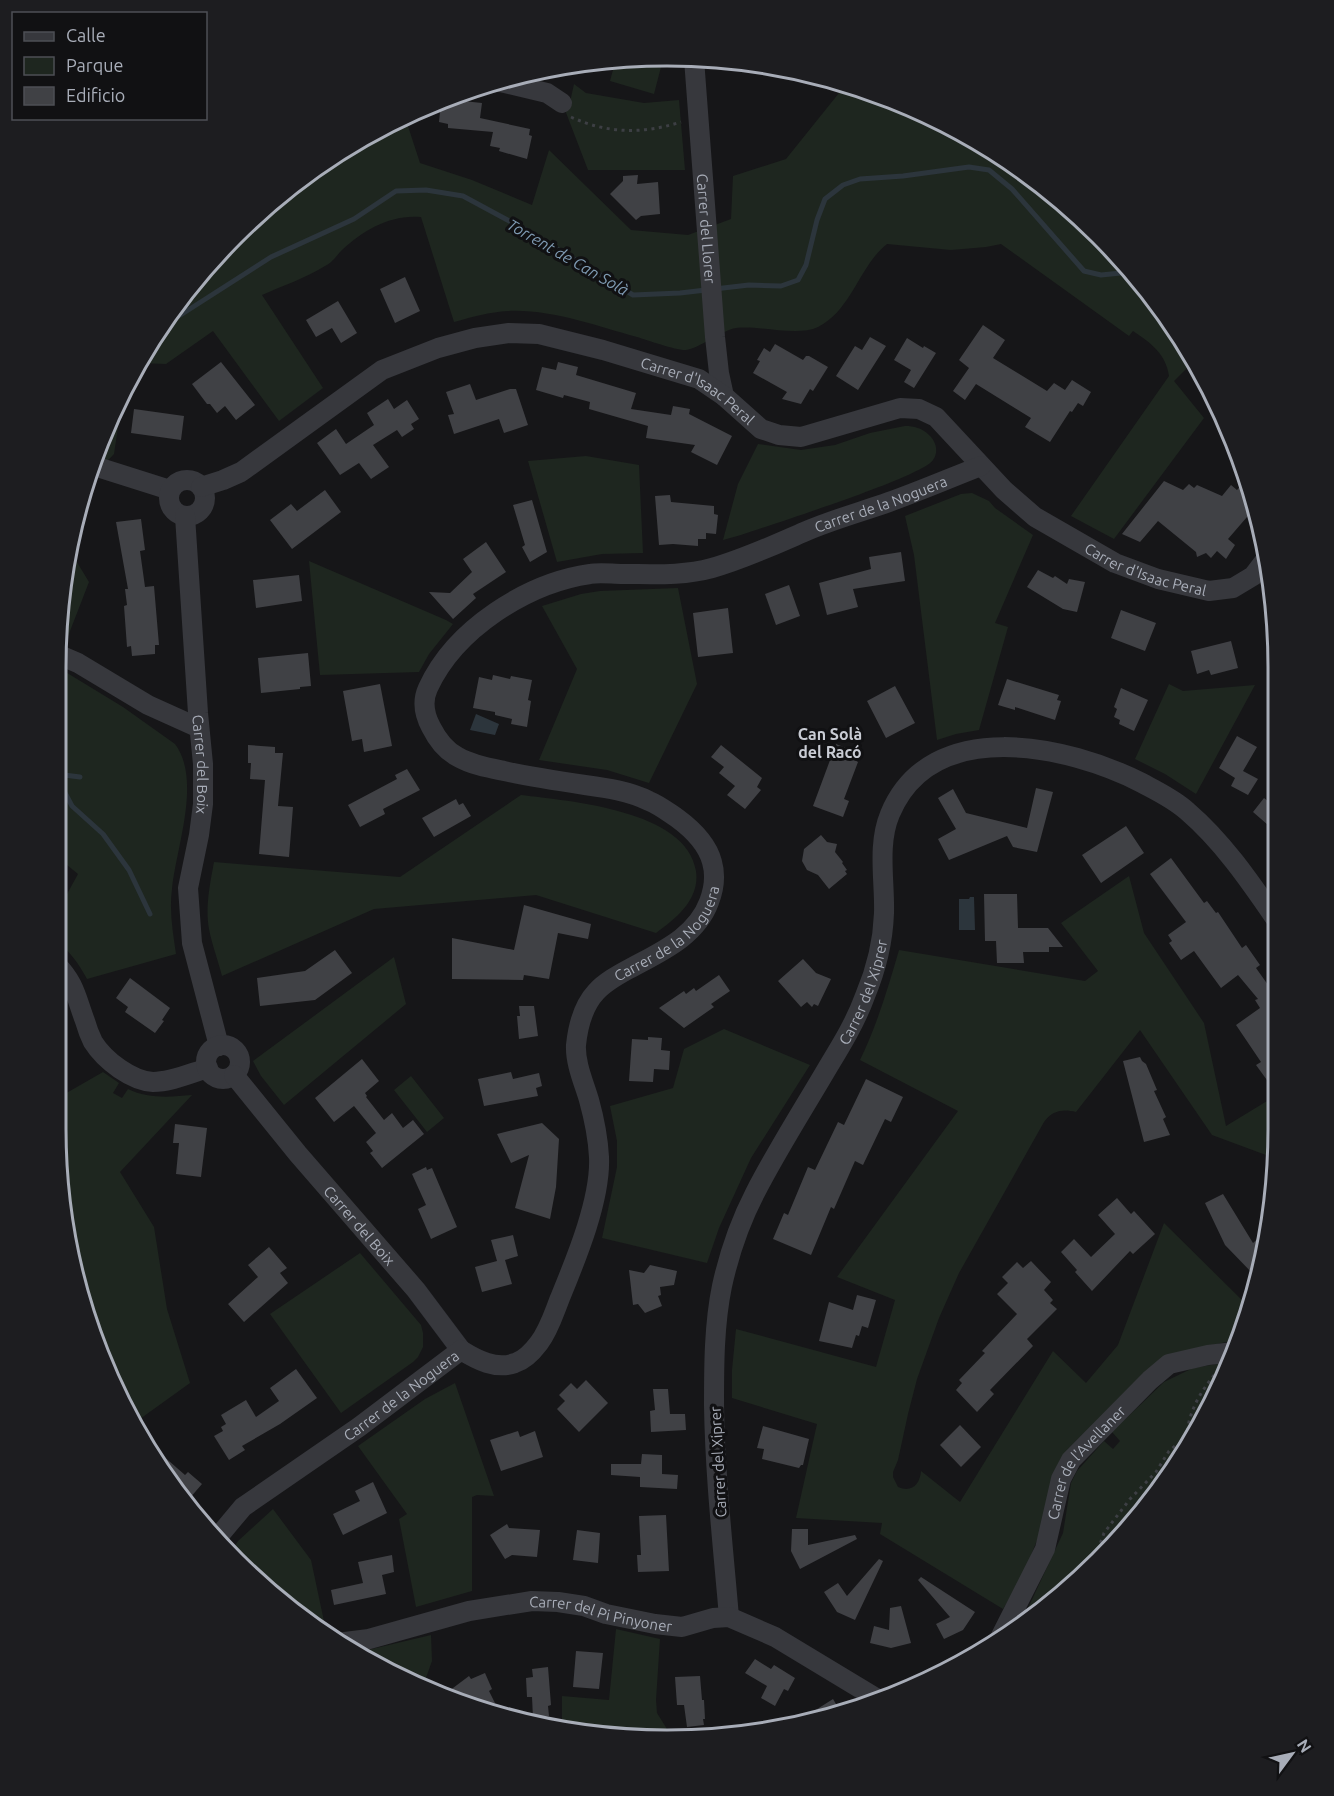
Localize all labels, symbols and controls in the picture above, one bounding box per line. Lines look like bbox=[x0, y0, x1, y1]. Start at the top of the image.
legend bbox=[12, 12, 207, 120]
text: Calle bbox=[66, 25, 106, 45]
text: Parque bbox=[66, 55, 123, 75]
text: Edificio bbox=[66, 85, 125, 105]
street label: Carrer del Llorer bbox=[694, 173, 719, 284]
water label: Torrent de Can Solà bbox=[504, 215, 632, 299]
street label: Carrer d'Isaac Peral bbox=[639, 353, 758, 428]
street label: Carrer de la Noguera bbox=[812, 472, 949, 535]
street label: Carrer d'Isaac Peral bbox=[1082, 539, 1208, 599]
street label: Carrer del Boix bbox=[190, 714, 212, 816]
district label: Can Solà del Racó bbox=[798, 725, 862, 761]
street label: Carrer de la Noguera bbox=[611, 884, 722, 984]
street label: Carrer del Xiprer bbox=[835, 938, 890, 1047]
street label: Carrer del Boix bbox=[321, 1182, 399, 1269]
street label: Carrer de la Noguera bbox=[340, 1346, 462, 1444]
street label: Carrer de l'Avellaner bbox=[1044, 1402, 1129, 1521]
street label: Carrer del Xiprer bbox=[707, 1406, 729, 1518]
street label: Carrer del Pi Pinyoner bbox=[529, 1592, 673, 1634]
north arrow bbox=[1262, 1724, 1322, 1784]
text: N bbox=[1294, 1736, 1315, 1756]

